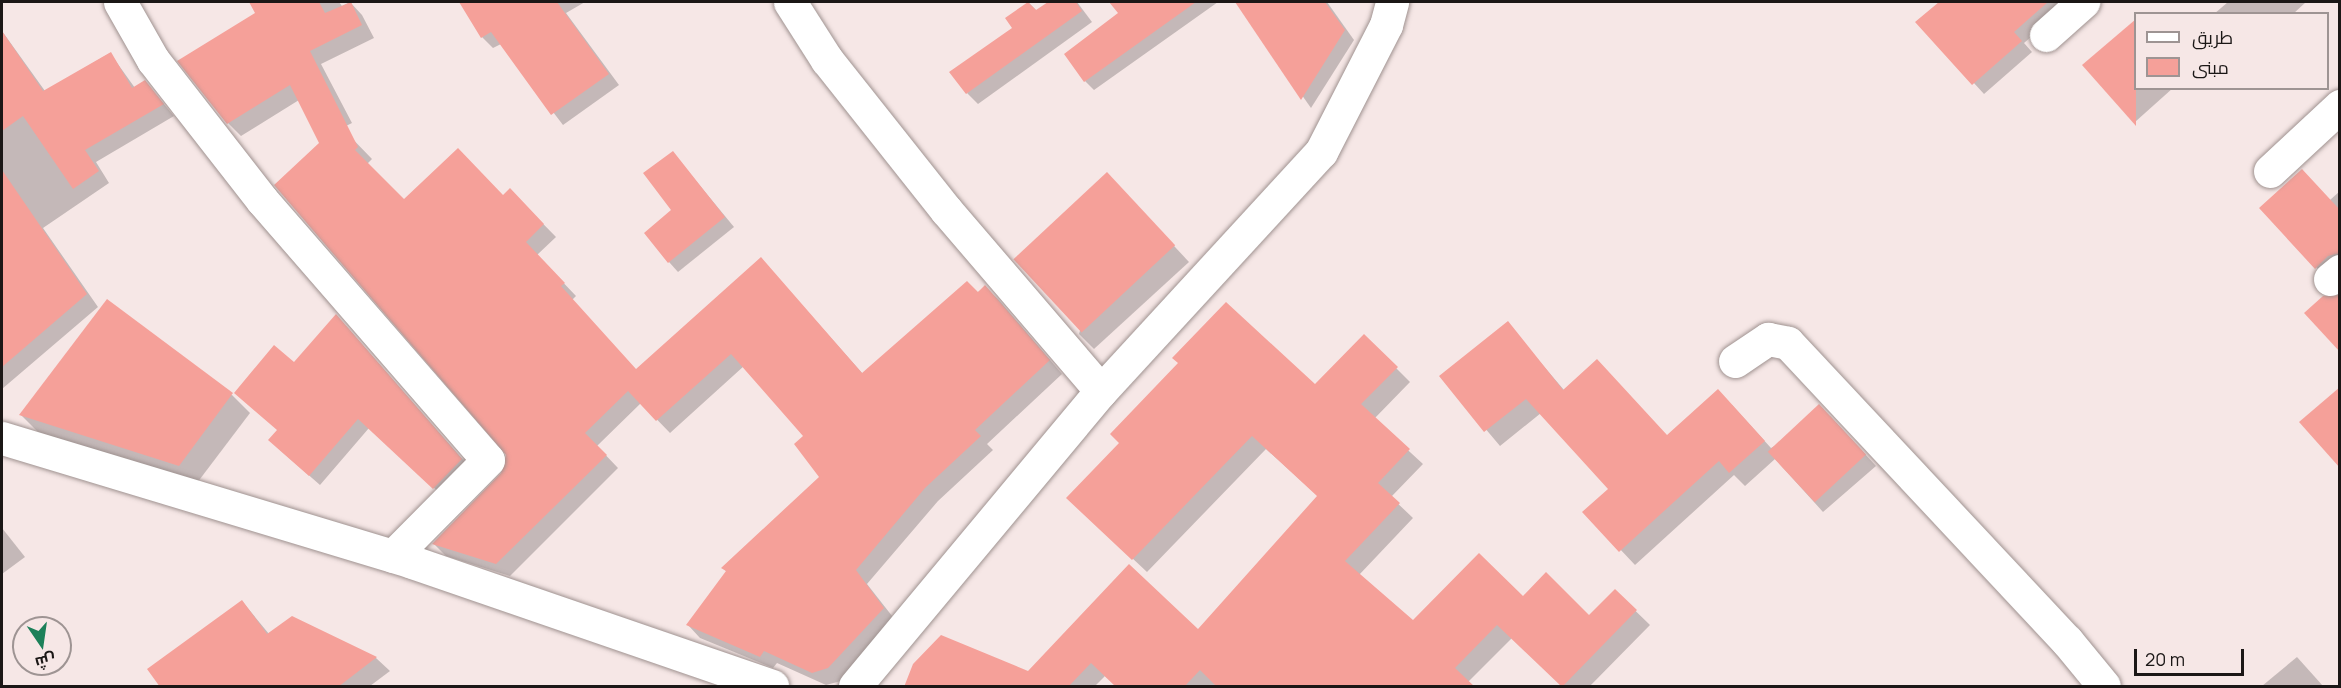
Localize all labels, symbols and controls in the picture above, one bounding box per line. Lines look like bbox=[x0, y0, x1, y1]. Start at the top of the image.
legend bbox=[2134, 12, 2329, 90]
text: طريق bbox=[2192, 25, 2233, 49]
text: مبنى bbox=[2192, 55, 2229, 79]
north arrow bbox=[12, 616, 72, 676]
scale bar bbox=[2137, 637, 2246, 675]
text: 20 m bbox=[2145, 647, 2185, 671]
text: ش bbox=[33, 649, 58, 675]

